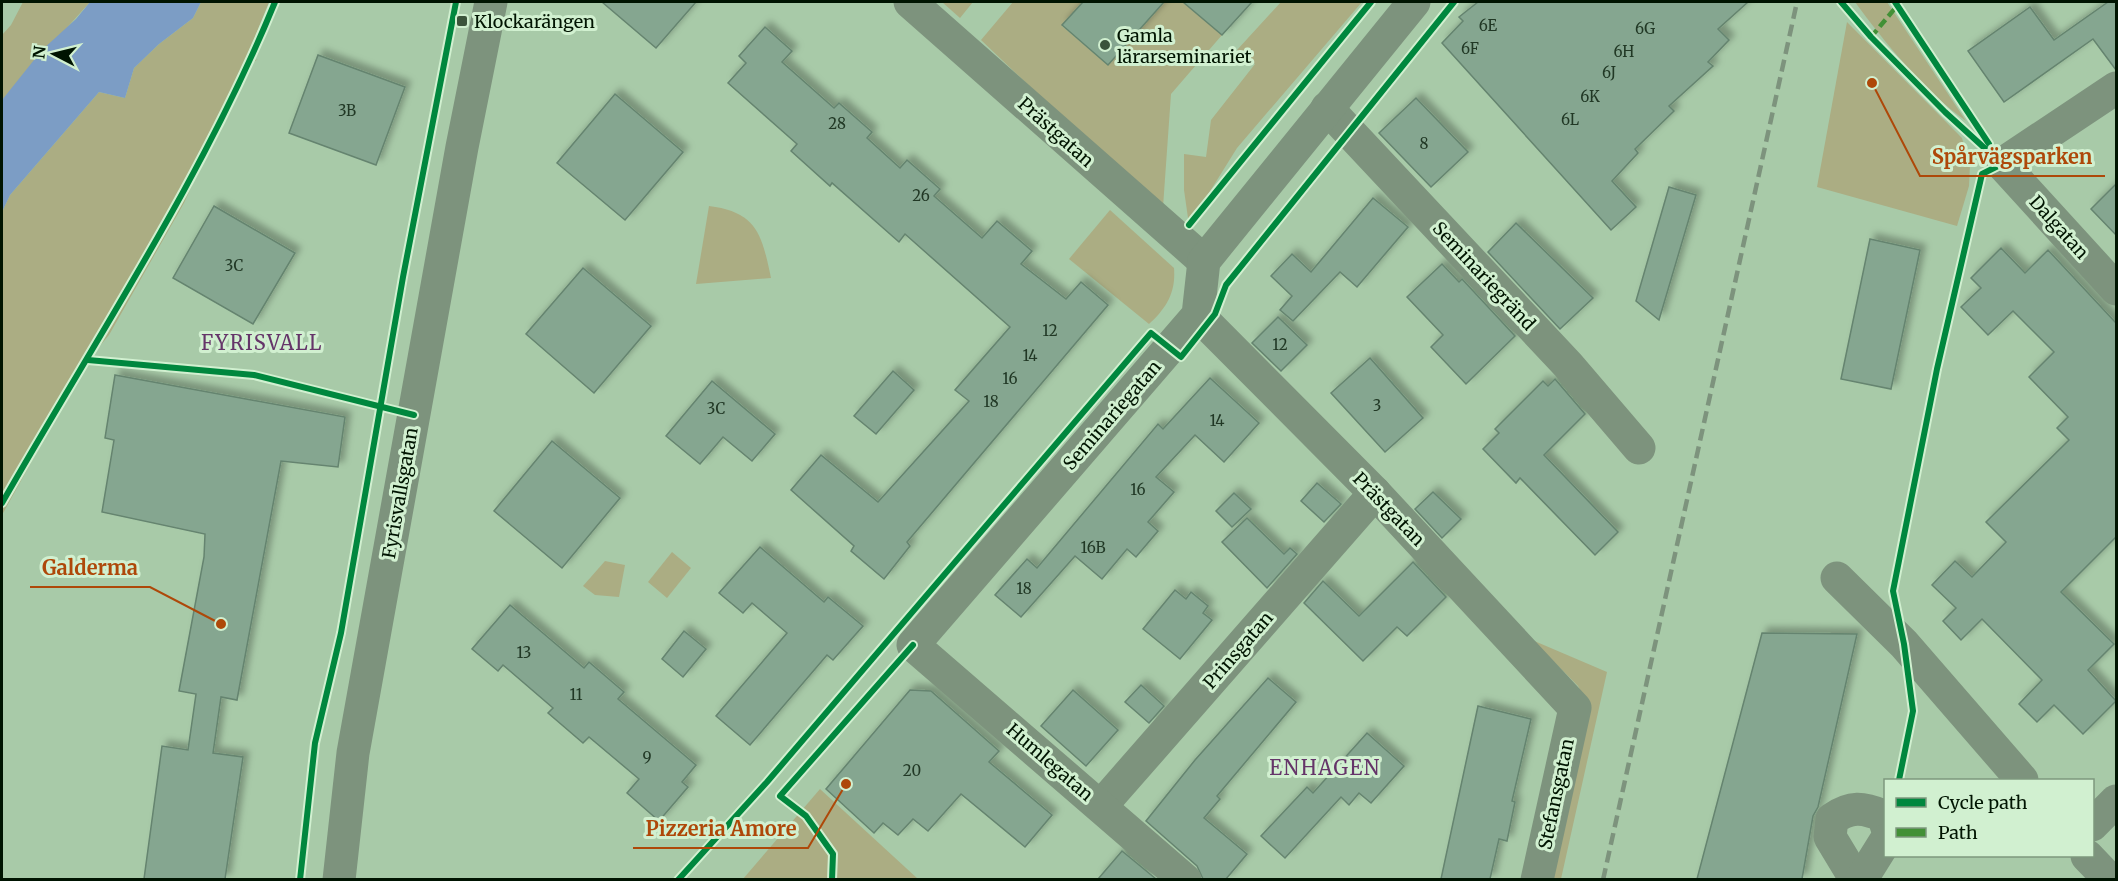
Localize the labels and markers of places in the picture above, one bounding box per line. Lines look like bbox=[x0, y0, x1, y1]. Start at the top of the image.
place label: Klockarängen bbox=[474, 10, 595, 33]
marker: Klockarängen bbox=[455, 14, 469, 28]
place label: Gamla lärarseminariet bbox=[1117, 24, 1252, 68]
marker: Gamla lärarseminariet bbox=[1098, 38, 1112, 52]
callout: Spårvägsparken bbox=[1920, 138, 2105, 176]
callout: Galderma bbox=[30, 549, 150, 587]
callout: Pizzeria Amore bbox=[633, 810, 808, 848]

